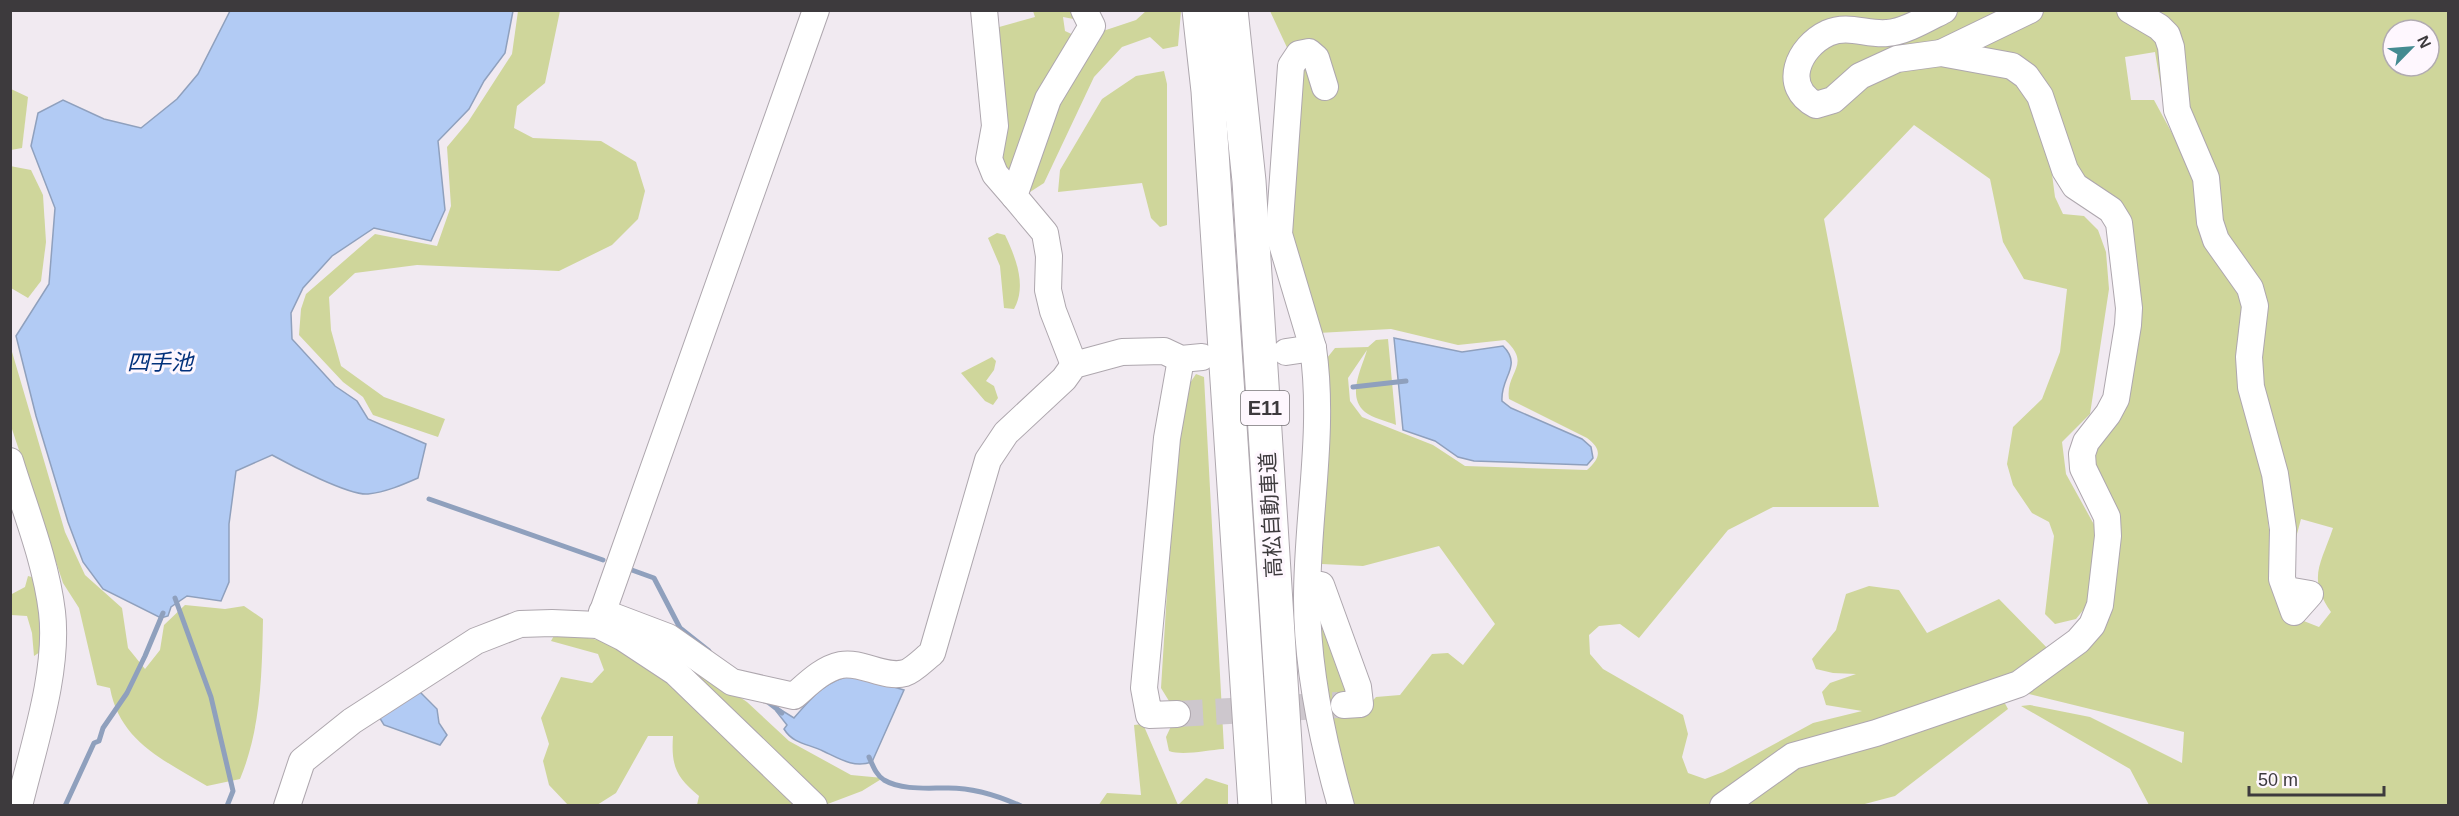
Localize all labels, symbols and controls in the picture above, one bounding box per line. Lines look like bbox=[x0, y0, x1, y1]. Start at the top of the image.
north arrow bbox=[2381, 18, 2441, 78]
text: N bbox=[2414, 33, 2434, 51]
water label: 四手池 bbox=[127, 350, 195, 375]
road number: E11 bbox=[1241, 391, 1289, 425]
street label: 高松自動車道 bbox=[1256, 452, 1285, 579]
scale bar bbox=[2249, 759, 2384, 797]
text: 50 m bbox=[2258, 770, 2298, 790]

